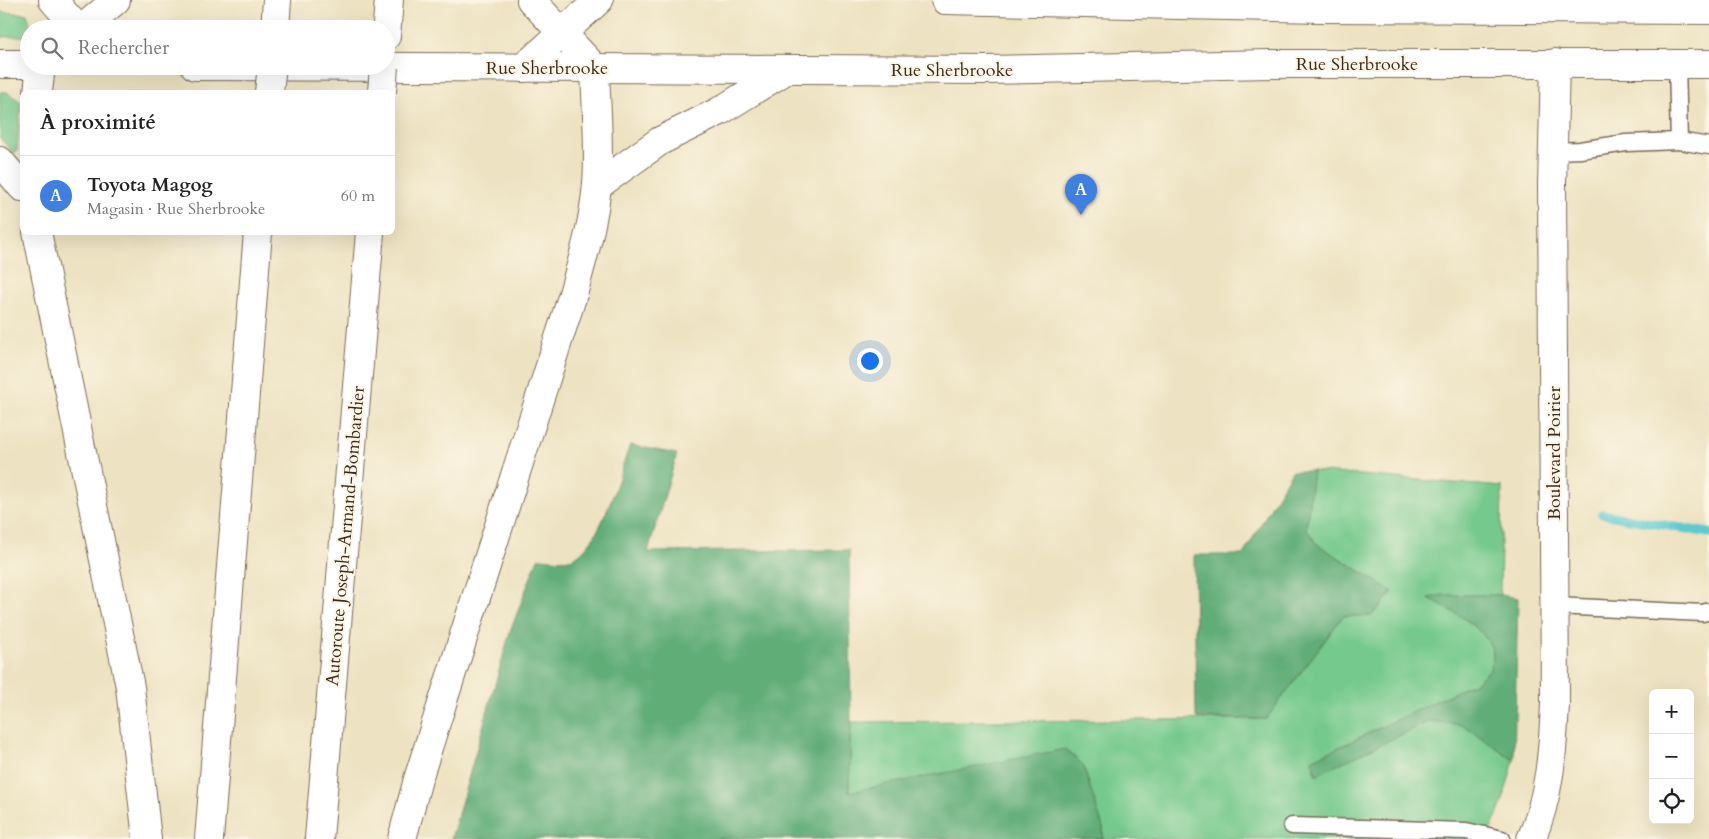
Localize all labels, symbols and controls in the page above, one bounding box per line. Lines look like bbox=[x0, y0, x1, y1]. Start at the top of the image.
search box bbox=[20, 20, 395, 75]
icon: search bbox=[38, 34, 66, 62]
text: Rechercher bbox=[78, 35, 169, 61]
street label: Rue Sherbrooke bbox=[1296, 52, 1418, 77]
street label: Rue Sherbrooke bbox=[486, 56, 608, 81]
street label: Rue Sherbrooke bbox=[891, 58, 1013, 83]
text: À proximité bbox=[40, 108, 156, 137]
text: Toyota Magog bbox=[87, 172, 213, 198]
pin: A bbox=[1065, 174, 1097, 215]
text: A bbox=[50, 185, 62, 207]
text: 60 m bbox=[341, 185, 375, 207]
text: Magasin · Rue Sherbrooke bbox=[87, 198, 265, 220]
your location bbox=[857, 348, 883, 374]
street label: Autoroute Joseph-Armand-Bombardier bbox=[320, 384, 371, 687]
street label: Boulevard Poirier bbox=[1542, 385, 1567, 520]
map controls bbox=[1649, 689, 1694, 824]
button: + bbox=[1649, 689, 1694, 734]
button: − bbox=[1649, 734, 1694, 779]
button: locate bbox=[1649, 779, 1694, 824]

